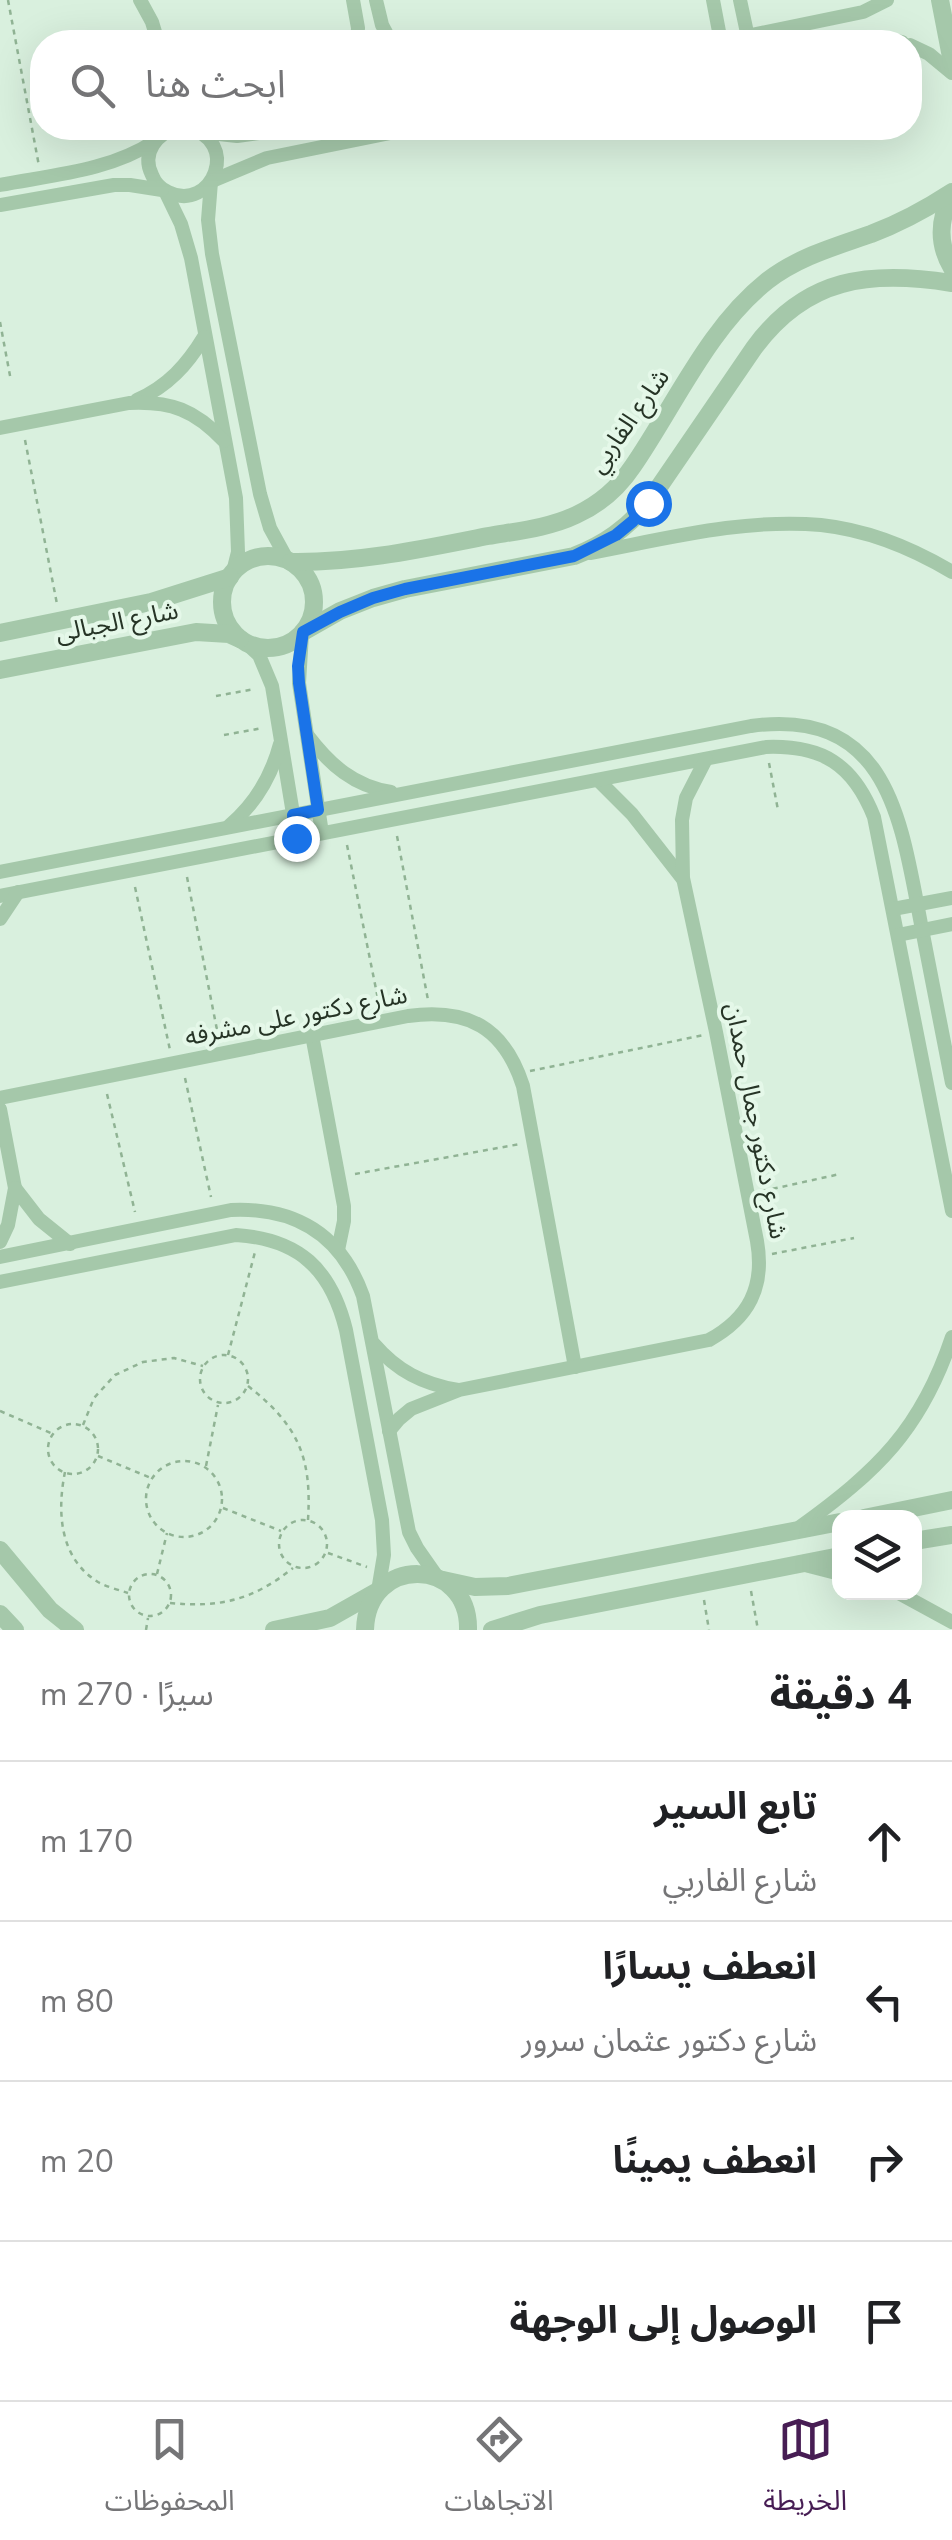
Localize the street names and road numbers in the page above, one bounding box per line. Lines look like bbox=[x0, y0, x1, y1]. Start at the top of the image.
street label: شارع الفاربي bbox=[580, 362, 679, 481]
street label: شارع الجبالى bbox=[53, 593, 181, 652]
street label: شارع دكتور على مشرفه bbox=[182, 978, 410, 1055]
street label: شارع دكتور جمال حمدان bbox=[715, 1000, 796, 1242]

